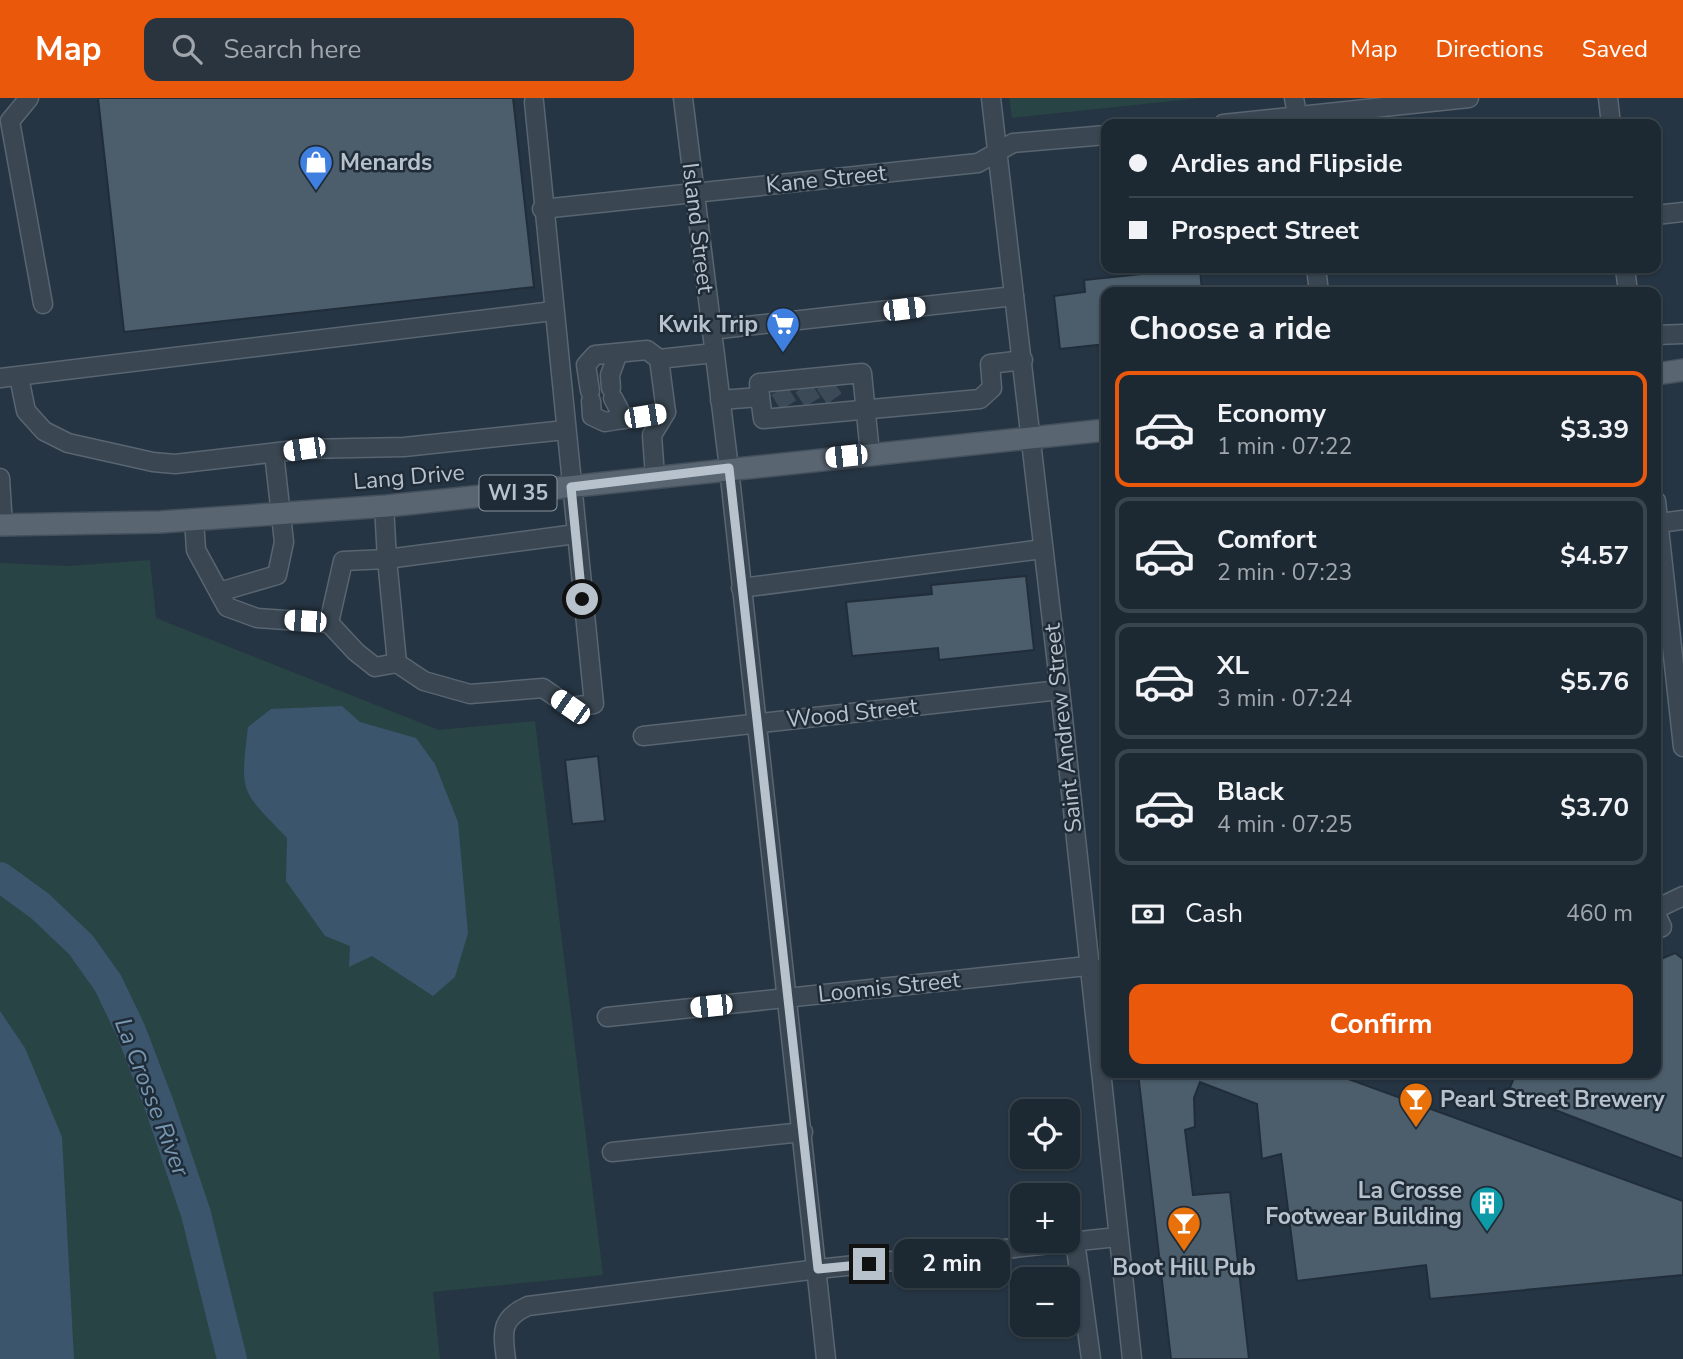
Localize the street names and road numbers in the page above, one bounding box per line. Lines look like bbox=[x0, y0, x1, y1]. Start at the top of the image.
street label: Kane Street bbox=[764, 157, 888, 201]
street label: Island Street bbox=[675, 161, 721, 296]
street label: Lang Drive bbox=[352, 457, 466, 497]
road number: WI 35 bbox=[480, 476, 556, 510]
street label: Saint Andrew Street bbox=[1037, 621, 1089, 834]
street label: Wood Street bbox=[785, 691, 920, 735]
street label: Loomis Street bbox=[816, 964, 963, 1010]

